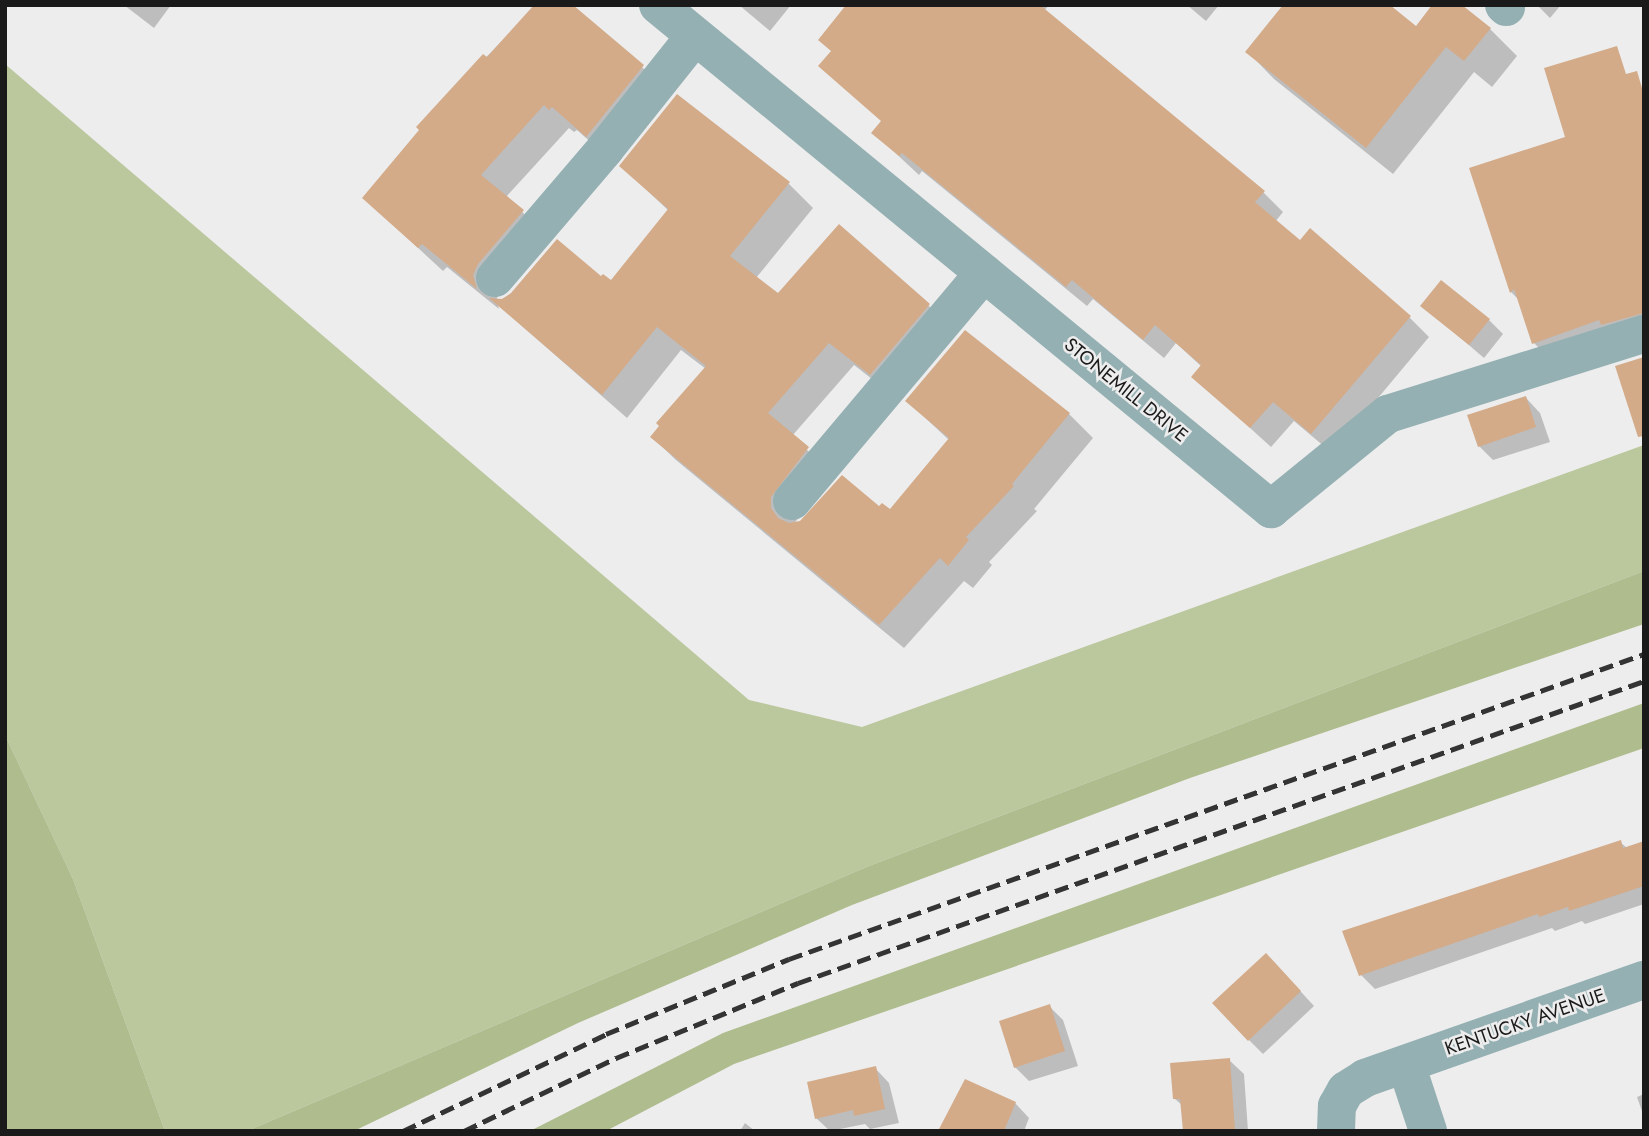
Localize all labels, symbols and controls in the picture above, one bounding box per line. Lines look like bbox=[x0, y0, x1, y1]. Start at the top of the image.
street label: STONEMILL DRIVE bbox=[1060, 333, 1192, 447]
street label: KENTUCKY AVENUE bbox=[1442, 984, 1608, 1060]

